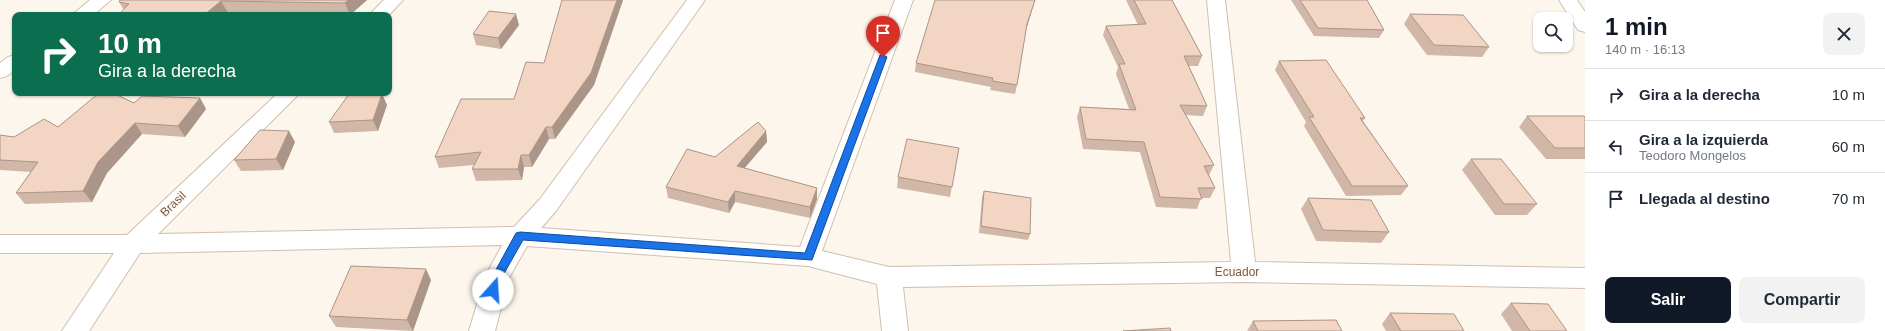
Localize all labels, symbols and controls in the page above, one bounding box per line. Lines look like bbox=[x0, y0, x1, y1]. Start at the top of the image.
map controls bbox=[1533, 12, 1573, 52]
button: search bbox=[1533, 12, 1573, 52]
text: 1 min bbox=[1605, 13, 1668, 40]
button: close bbox=[1823, 13, 1865, 55]
pin bbox=[866, 16, 900, 57]
icon: arrive bbox=[872, 22, 894, 44]
icon: right bbox=[32, 28, 84, 80]
text: 10 m bbox=[98, 28, 162, 59]
text: 140 m · 16:13 bbox=[1605, 42, 1685, 57]
text: Gira a la derecha bbox=[98, 61, 236, 81]
icon: right bbox=[1605, 84, 1627, 106]
text: Gira a la derecha bbox=[1639, 86, 1760, 103]
text: 10 m bbox=[1832, 86, 1865, 103]
text: Gira a la izquierda bbox=[1639, 131, 1768, 148]
icon: left bbox=[1605, 136, 1627, 158]
text: 60 m bbox=[1832, 138, 1865, 155]
text: Teodoro Mongelos bbox=[1639, 148, 1746, 163]
icon: arrive bbox=[1605, 188, 1627, 210]
street label: Brasil bbox=[157, 189, 189, 219]
text: Llegada al destino bbox=[1639, 190, 1770, 207]
text: 70 m bbox=[1832, 190, 1865, 207]
street label: Ecuador bbox=[1215, 265, 1259, 279]
position arrow bbox=[472, 269, 514, 311]
button: Salir bbox=[1605, 277, 1731, 323]
button: Compartir bbox=[1739, 277, 1865, 323]

